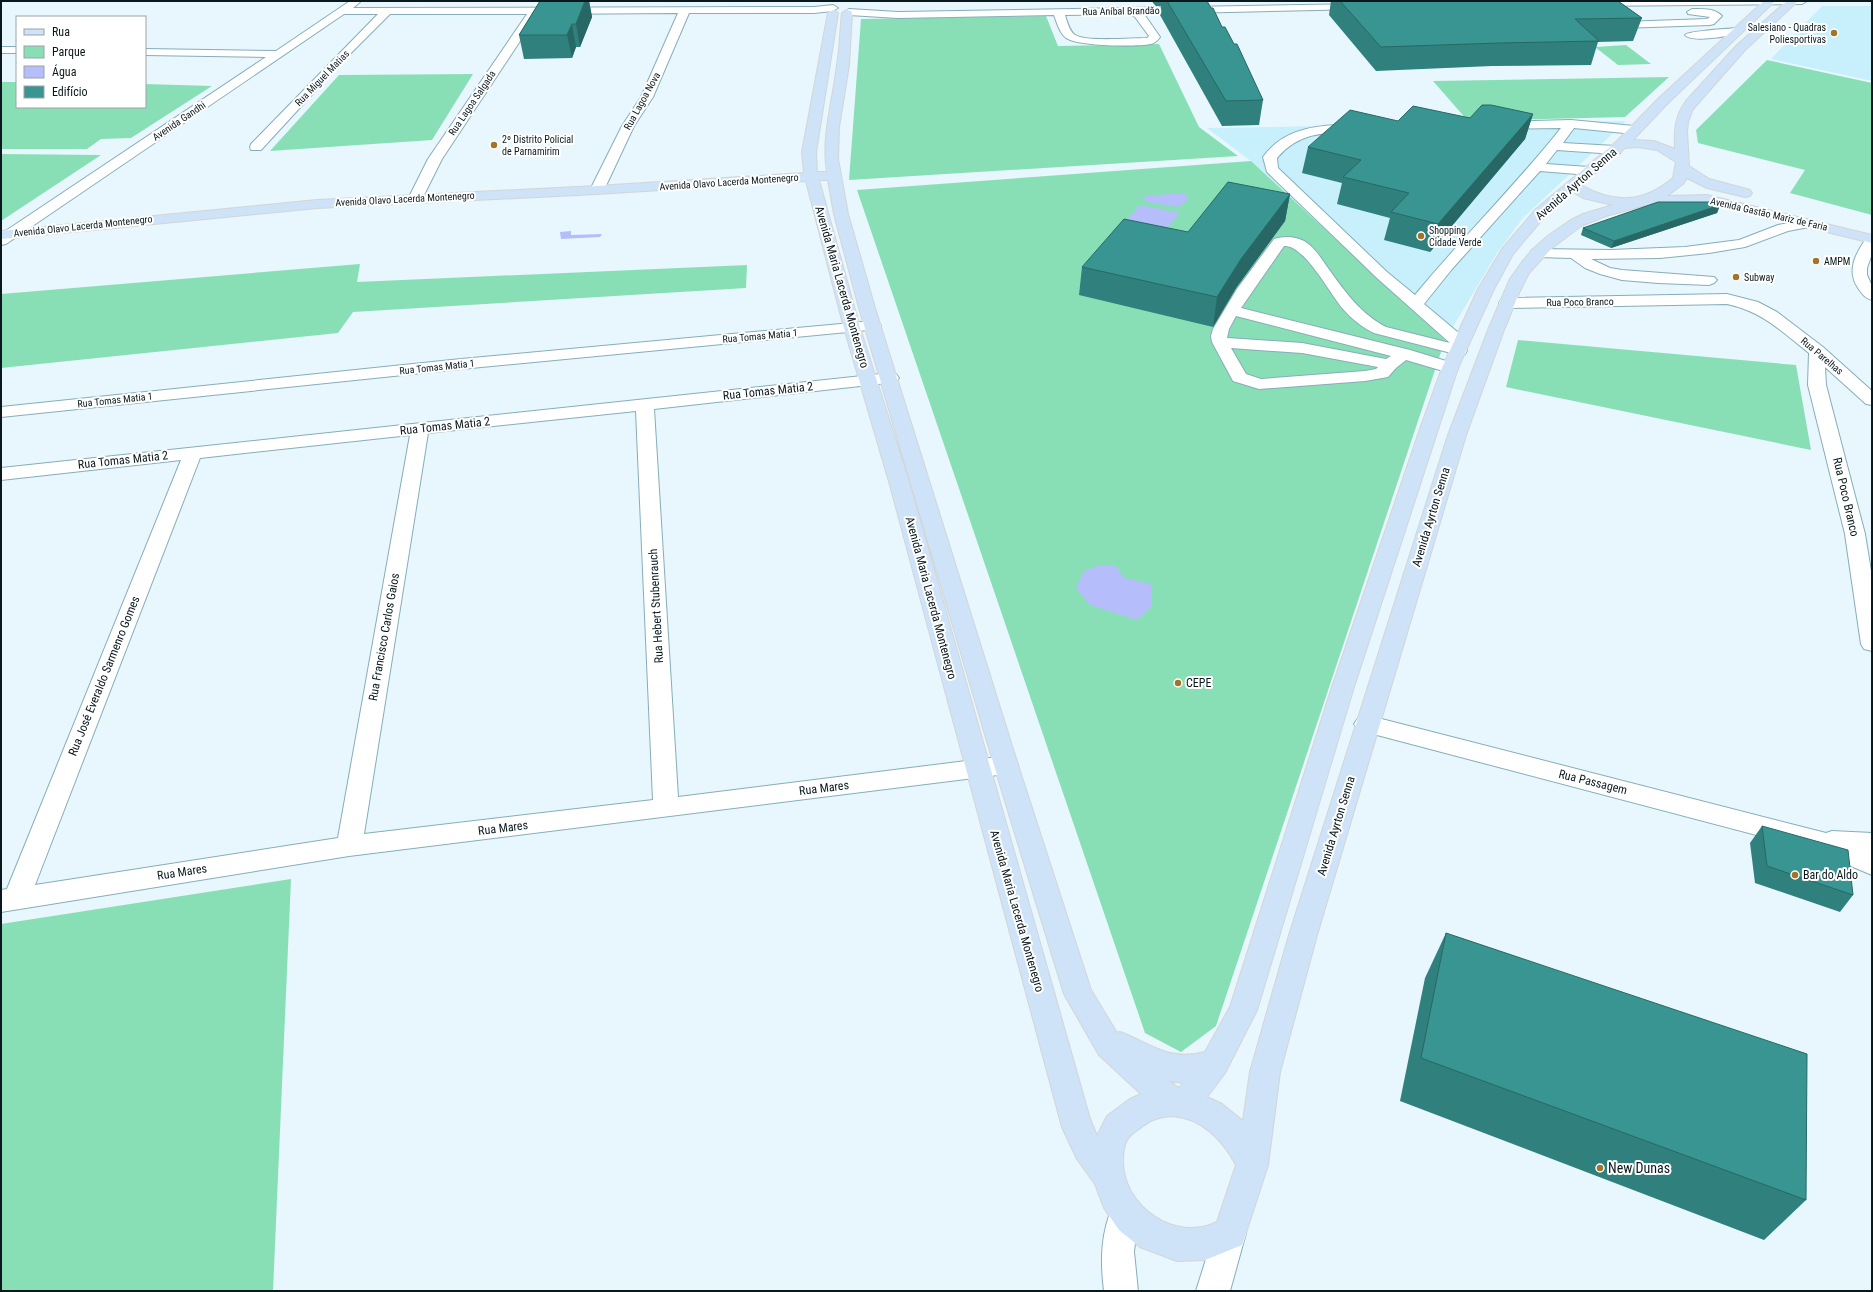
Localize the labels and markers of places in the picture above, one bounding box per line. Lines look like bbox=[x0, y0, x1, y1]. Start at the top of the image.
place label: Salesiano - Quadras Poliesportivas bbox=[1748, 22, 1826, 45]
marker: Salesiano - Quadras Poliesportivas bbox=[1829, 28, 1839, 38]
place label: 2º Distrito Policial de Parnamirim bbox=[502, 134, 573, 157]
marker: 2º Distrito Policial de Parnamirim bbox=[489, 140, 499, 150]
place label: Shopping Cidade Verde bbox=[1429, 225, 1482, 248]
marker: Shopping Cidade Verde bbox=[1416, 231, 1426, 241]
marker: AMPM bbox=[1811, 256, 1821, 266]
place label: AMPM bbox=[1824, 256, 1850, 267]
marker: Subway bbox=[1731, 272, 1741, 282]
place label: Subway bbox=[1744, 272, 1774, 283]
place label: CEPE bbox=[1186, 676, 1211, 690]
marker: CEPE bbox=[1173, 678, 1183, 688]
place label: Bar do Aldo bbox=[1803, 868, 1858, 882]
marker: Bar do Aldo bbox=[1790, 870, 1800, 880]
place label: New Dunas bbox=[1608, 1160, 1670, 1176]
marker: New Dunas bbox=[1595, 1163, 1605, 1173]

